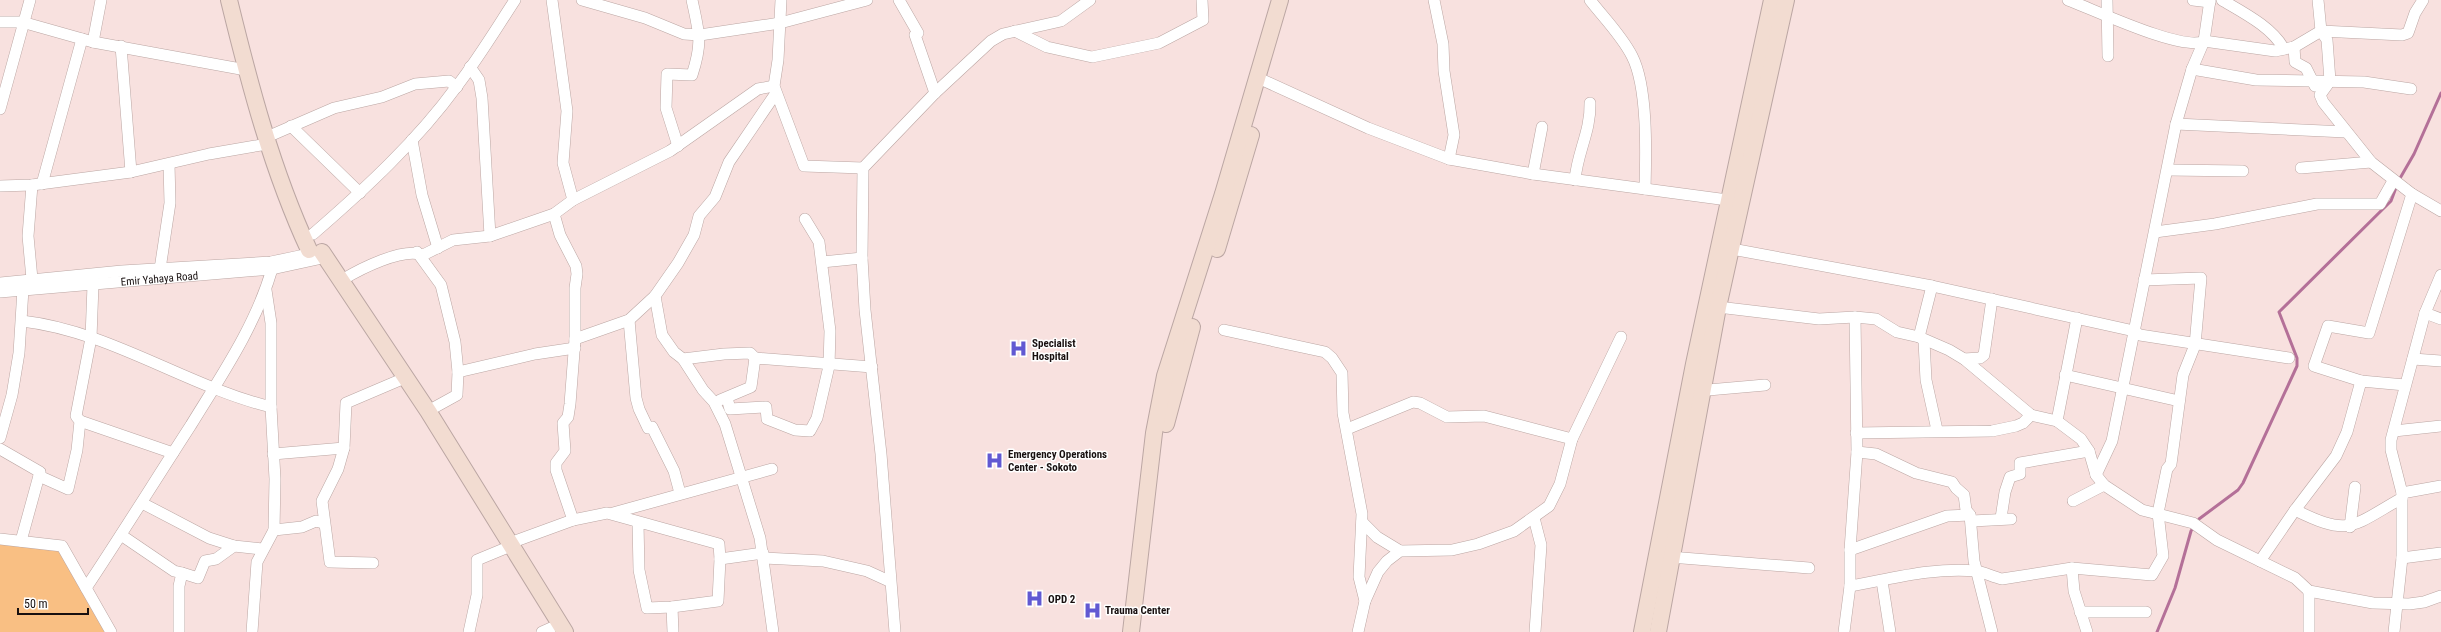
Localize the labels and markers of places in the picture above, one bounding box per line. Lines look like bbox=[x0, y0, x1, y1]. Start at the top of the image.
place label: Specialist Hospital bbox=[1032, 337, 1076, 363]
hospital icon: Specialist Hospital bbox=[1009, 339, 1029, 359]
place label: Emergency Operations Center - Sokoto bbox=[1008, 448, 1107, 474]
hospital icon: Emergency Operations Center - Sokoto bbox=[985, 450, 1005, 470]
hospital icon: OPD 2 bbox=[1025, 589, 1045, 609]
place label: OPD 2 bbox=[1048, 593, 1076, 606]
hospital icon: Trauma Center bbox=[1082, 600, 1102, 620]
place label: Trauma Center bbox=[1105, 604, 1170, 617]

